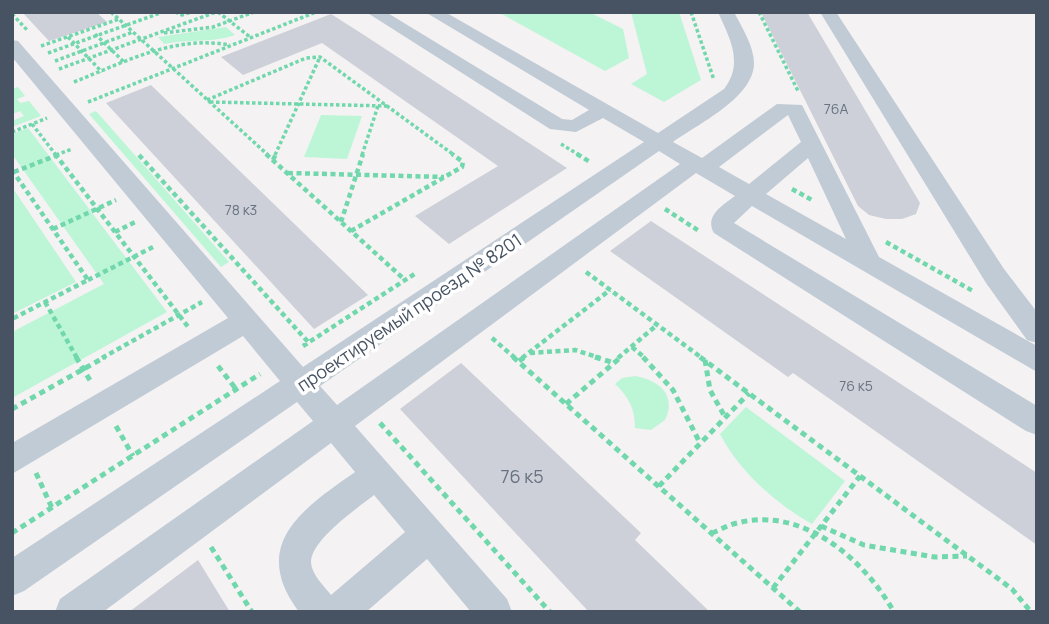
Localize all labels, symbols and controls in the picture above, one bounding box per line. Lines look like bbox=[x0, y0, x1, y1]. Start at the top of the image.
house number: 76А bbox=[824, 99, 848, 118]
house number: 78 к3 bbox=[225, 200, 257, 219]
street label: проектируемый проезд № 8201 bbox=[292, 228, 526, 396]
house number: 76 к5 bbox=[839, 376, 873, 395]
house number: 76 к5 bbox=[500, 464, 544, 488]

